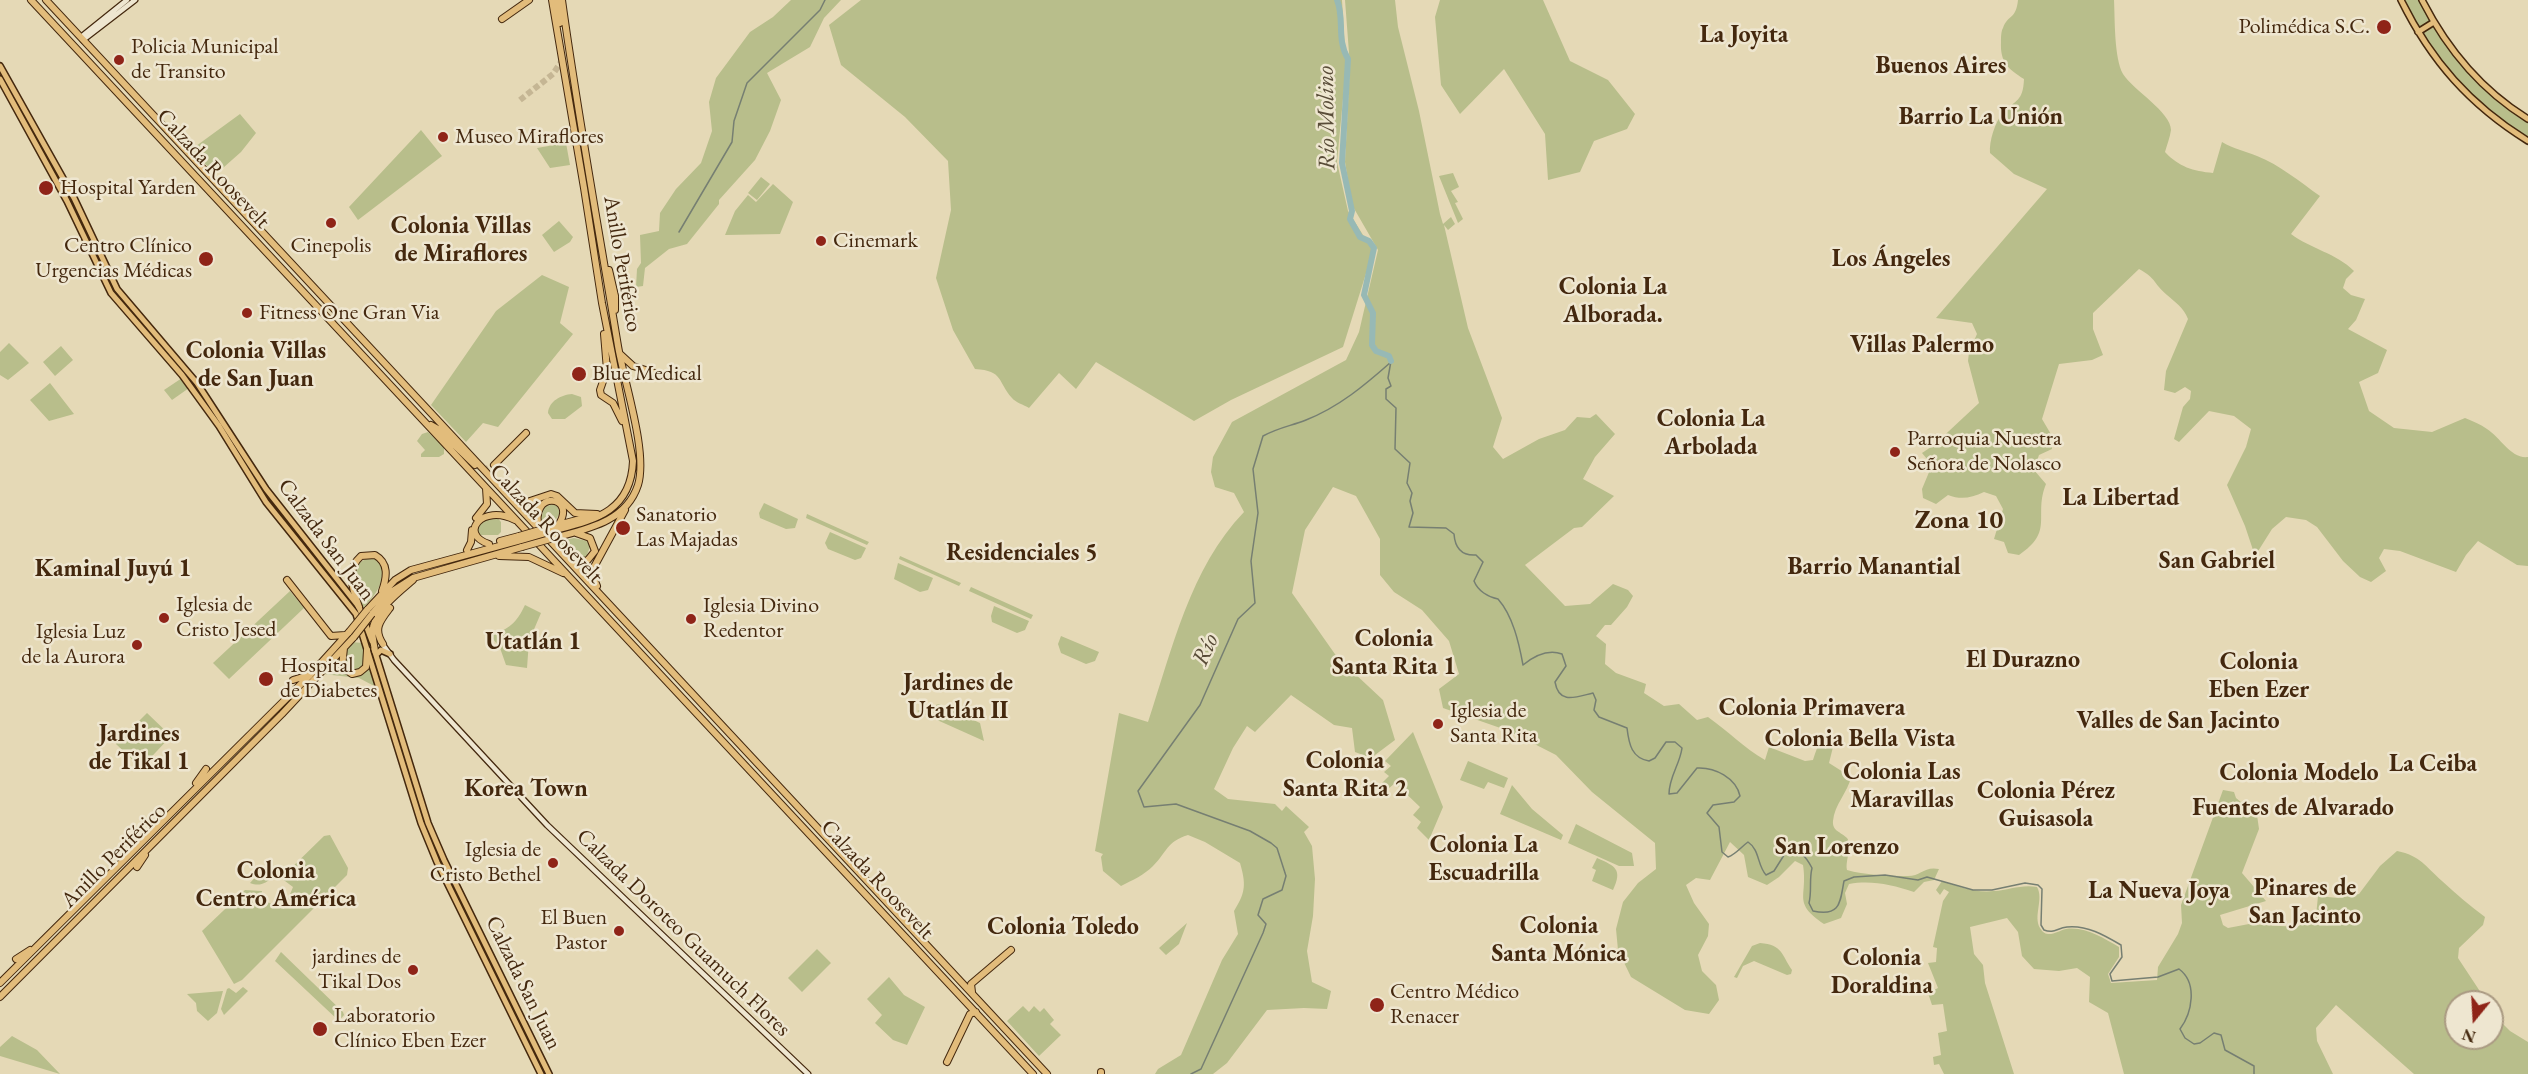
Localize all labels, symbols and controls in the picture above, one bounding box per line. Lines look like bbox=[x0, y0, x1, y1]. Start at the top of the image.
place label: Polimédica S.C. bbox=[2239, 14, 2370, 40]
marker: Polimédica S.C. bbox=[2375, 18, 2393, 36]
district label: La Joyita bbox=[1700, 21, 1788, 49]
place label: Policia Municipal de Transito bbox=[131, 34, 279, 86]
district label: Buenos Aires bbox=[1876, 52, 2006, 80]
marker: Policia Municipal de Transito bbox=[112, 53, 126, 67]
water label: Río Molino bbox=[1312, 65, 1342, 171]
district label: Barrio La Unión bbox=[1899, 103, 2063, 131]
street label: Calzada Roosevelt bbox=[151, 104, 275, 234]
place label: Museo Miraflores bbox=[455, 124, 604, 150]
marker: Museo Miraflores bbox=[436, 130, 450, 144]
place label: Hospital Yarden bbox=[60, 175, 196, 201]
marker: Hospital Yarden bbox=[37, 179, 55, 197]
street label: Anillo Periférico bbox=[597, 194, 647, 334]
district label: Colonia Villas de Miraflores bbox=[391, 212, 531, 268]
marker: Cinepolis bbox=[324, 216, 338, 230]
place label: Cinemark bbox=[833, 228, 918, 254]
place label: Centro Clínico Urgencias Médicas bbox=[35, 233, 192, 284]
place label: Cinepolis bbox=[291, 233, 371, 259]
marker: Cinemark bbox=[814, 234, 828, 248]
district label: Los Ángeles bbox=[1832, 245, 1950, 273]
marker: Centro Clínico Urgencias Médicas bbox=[197, 250, 215, 268]
district label: Colonia La Alborada. bbox=[1559, 273, 1667, 329]
place label: Fitness One Gran Via bbox=[259, 300, 439, 326]
marker: Fitness One Gran Via bbox=[240, 306, 254, 320]
district label: Villas Palermo bbox=[1850, 331, 1994, 359]
district label: Colonia Villas de San Juan bbox=[186, 337, 326, 393]
place label: Blue Medical bbox=[592, 361, 702, 387]
marker: Blue Medical bbox=[570, 365, 588, 383]
district label: Colonia La Arbolada bbox=[1657, 405, 1765, 461]
place label: Parroquia Nuestra Señora de Nolasco bbox=[1907, 426, 2062, 478]
marker: Parroquia Nuestra Señora de Nolasco bbox=[1888, 445, 1902, 459]
street label: Calzada Roosevelt bbox=[484, 459, 608, 589]
street label: Calzada San Juan bbox=[272, 474, 380, 606]
district label: La Libertad bbox=[2062, 484, 2180, 512]
place label: Sanatorio Las Majadas bbox=[636, 502, 738, 554]
district label: Zona 10 bbox=[1915, 505, 2003, 537]
marker: Sanatorio Las Majadas bbox=[614, 519, 632, 537]
district label: Residenciales 5 bbox=[946, 539, 1098, 567]
district label: San Gabriel bbox=[2159, 547, 2275, 575]
district label: Barrio Manantial bbox=[1787, 553, 1961, 581]
district label: Kaminal Juyú 1 bbox=[35, 555, 191, 583]
place label: Iglesia de Cristo Jesed bbox=[176, 592, 276, 644]
place label: Iglesia Divino Redentor bbox=[703, 593, 819, 644]
marker: Iglesia de Cristo Jesed bbox=[157, 611, 171, 625]
marker: Iglesia Divino Redentor bbox=[684, 612, 698, 626]
place label: Iglesia Luz de la Aurora bbox=[21, 619, 125, 670]
district label: Colonia Santa Rita 1 bbox=[1332, 625, 1456, 681]
district label: Utatlán 1 bbox=[485, 628, 581, 656]
water label: Río bbox=[1186, 629, 1226, 671]
marker: Iglesia Luz de la Aurora bbox=[130, 638, 144, 652]
district label: El Durazno bbox=[1966, 646, 2080, 674]
district label: Colonia Eben Ezer bbox=[2209, 648, 2309, 704]
place label: Hospital de Diabetes bbox=[280, 653, 377, 704]
district label: Jardines de Utatlán II bbox=[903, 669, 1013, 725]
marker: Hospital de Diabetes bbox=[257, 670, 275, 688]
district label: Colonia Primavera bbox=[1719, 694, 1905, 722]
place label: Iglesia de Santa Rita bbox=[1450, 698, 1537, 750]
district label: Valles de San Jacinto bbox=[2077, 707, 2279, 735]
marker: Iglesia de Santa Rita bbox=[1431, 717, 1445, 731]
district label: Jardines de Tikal 1 bbox=[89, 720, 189, 776]
district label: Colonia Bella Vista bbox=[1765, 725, 1955, 753]
district label: Colonia Santa Rita 2 bbox=[1283, 747, 1407, 803]
district label: La Ceiba bbox=[2389, 750, 2477, 778]
district label: Colonia Las Maravillas bbox=[1843, 758, 1961, 814]
district label: Colonia Modelo bbox=[2219, 759, 2379, 787]
district label: Korea Town bbox=[464, 775, 588, 803]
district label: Colonia Pérez Guisasola bbox=[1977, 777, 2115, 833]
district label: Fuentes de Alvarado bbox=[2192, 794, 2394, 822]
street label: Anillo Periférico bbox=[56, 798, 172, 914]
street label: Calzada Roosevelt bbox=[815, 815, 939, 945]
street label: Calzada Doroteo Guamuch Flores bbox=[570, 824, 796, 1042]
district label: Colonia La Escuadrilla bbox=[1429, 831, 1539, 887]
district label: San Lorenzo bbox=[1775, 833, 1899, 861]
place label: Iglesia de Cristo Bethel bbox=[430, 837, 541, 888]
marker: Iglesia de Cristo Bethel bbox=[546, 856, 560, 870]
district label: Colonia Centro América bbox=[196, 857, 356, 913]
district label: Pinares de San Jacinto bbox=[2249, 874, 2361, 930]
district label: La Nueva Joya bbox=[2088, 877, 2230, 905]
place label: El Buen Pastor bbox=[540, 905, 607, 956]
street label: Calzada San Juan bbox=[479, 912, 567, 1054]
district label: Colonia Santa Mónica bbox=[1491, 912, 1627, 968]
district label: Colonia Toledo bbox=[987, 913, 1139, 941]
marker: El Buen Pastor bbox=[612, 924, 626, 938]
place label: jardines de Tikal Dos bbox=[312, 944, 401, 996]
district label: Colonia Doraldina bbox=[1831, 944, 1933, 1000]
marker: jardines de Tikal Dos bbox=[406, 963, 420, 977]
place label: Centro Médico Renacer bbox=[1390, 979, 1519, 1030]
north arrow bbox=[2444, 990, 2504, 1050]
marker: Centro Médico Renacer bbox=[1368, 996, 1386, 1014]
place label: Laboratorio Clínico Eben Ezer bbox=[334, 1003, 486, 1054]
marker: Laboratorio Clínico Eben Ezer bbox=[311, 1020, 329, 1038]
text: N bbox=[2460, 1024, 2478, 1048]

